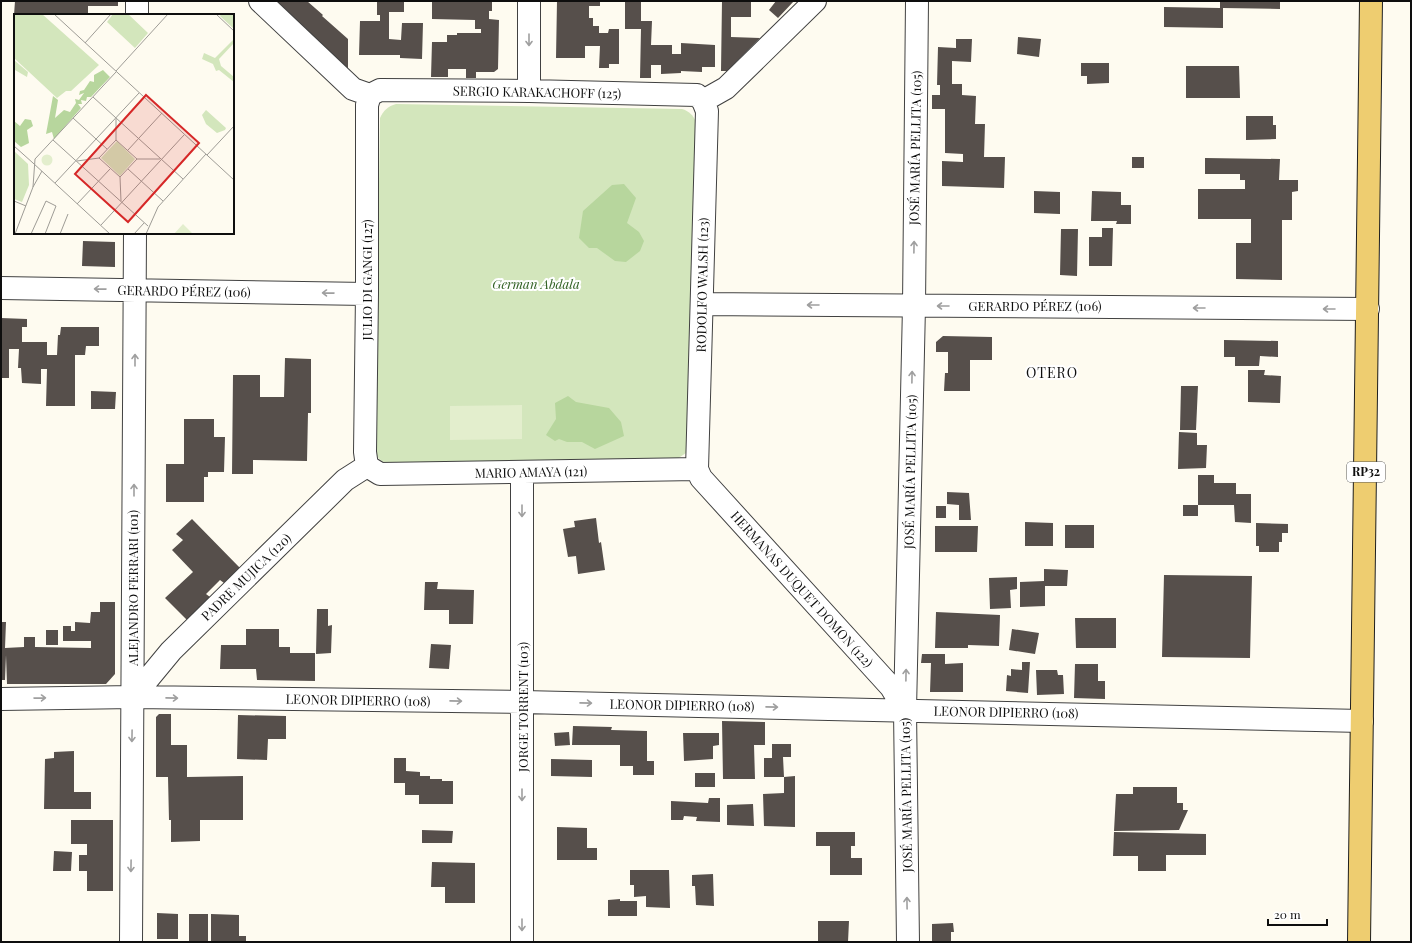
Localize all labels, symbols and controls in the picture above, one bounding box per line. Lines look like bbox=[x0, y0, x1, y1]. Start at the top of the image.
inset map bbox=[14, 14, 234, 234]
one-way arrow bbox=[525, 33, 533, 46]
street label: JOSÉ MARÍA PELLITA (105) bbox=[905, 70, 924, 226]
street label: SERGIO KARAKACHOFF (125) bbox=[453, 82, 622, 101]
street label: RODOLFO WALSH (123) bbox=[692, 217, 711, 353]
street label: JULIO DI GANGI (127) bbox=[358, 219, 375, 342]
one-way arrow bbox=[910, 241, 918, 254]
park label: German Abdala bbox=[492, 275, 580, 292]
street label: GERARDO PÉREZ (106) bbox=[117, 281, 251, 300]
one-way arrow bbox=[94, 286, 107, 293]
one-way arrow bbox=[322, 289, 335, 297]
street label: GERARDO PÉREZ (106) bbox=[968, 297, 1102, 314]
one-way arrow bbox=[807, 301, 820, 309]
one-way arrow bbox=[937, 302, 950, 310]
one-way arrow bbox=[1193, 304, 1206, 312]
one-way arrow bbox=[1323, 305, 1336, 313]
one-way arrow bbox=[131, 354, 138, 367]
district label: OTERO bbox=[1026, 363, 1078, 382]
one-way arrow bbox=[908, 371, 916, 384]
street label: JOSÉ MARÍA PELLITA (105) bbox=[900, 394, 919, 550]
street label: MARIO AMAYA (121) bbox=[475, 462, 588, 481]
road number: RP32 bbox=[1347, 462, 1385, 482]
one-way arrow bbox=[130, 484, 138, 497]
one-way arrow bbox=[518, 504, 526, 517]
street label: HERMANAS DUQUET DOMON (122) bbox=[728, 507, 877, 671]
street label: ALEJANDRO FERRARI (101) bbox=[124, 510, 141, 667]
street label: PADRE MUJICA (120) bbox=[197, 529, 294, 624]
street label: JORGE TORRENT (103) bbox=[514, 642, 531, 773]
one-way arrow bbox=[902, 669, 910, 682]
street label: LEONOR DIPIERRO (108) bbox=[285, 690, 431, 709]
one-way arrow bbox=[165, 694, 178, 701]
one-way arrow bbox=[33, 695, 46, 702]
street label: LEONOR DIPIERRO (108) bbox=[609, 695, 755, 714]
one-way arrow bbox=[449, 697, 462, 705]
one-way arrow bbox=[579, 699, 592, 707]
street label: LEONOR DIPIERRO (108) bbox=[933, 702, 1079, 721]
one-way arrow bbox=[765, 703, 778, 711]
street label: JOSÉ MARÍA PELLITA (105) bbox=[896, 717, 915, 873]
one-way arrow bbox=[128, 729, 136, 742]
one-way arrow bbox=[518, 788, 526, 801]
one-way arrow bbox=[127, 859, 135, 872]
one-way arrow bbox=[903, 897, 911, 910]
scale bar bbox=[1268, 901, 1327, 927]
text: 20 m bbox=[1274, 906, 1301, 922]
one-way arrow bbox=[518, 918, 526, 931]

